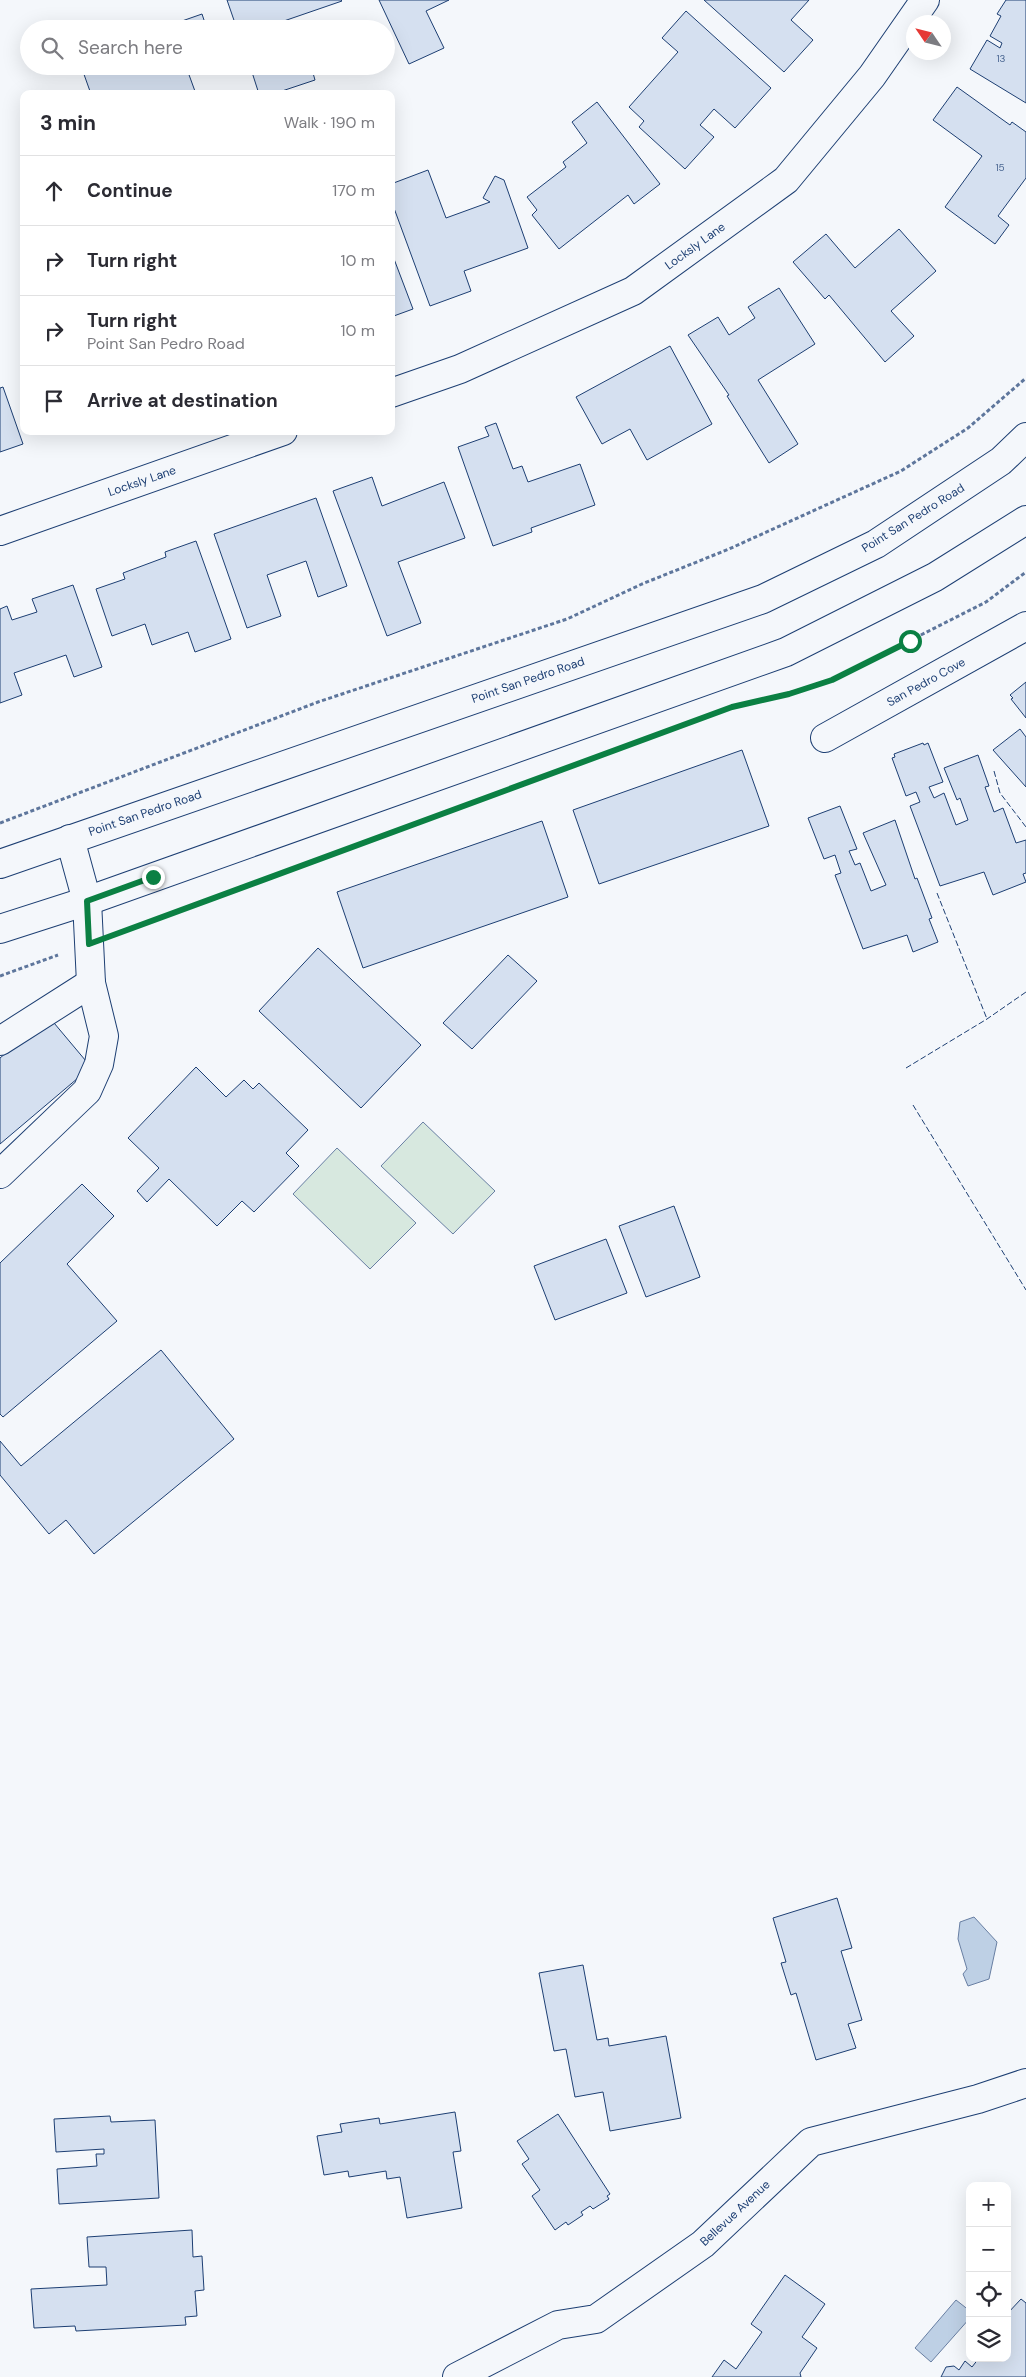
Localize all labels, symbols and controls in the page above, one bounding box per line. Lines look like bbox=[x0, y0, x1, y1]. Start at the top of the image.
north arrow bbox=[906, 15, 951, 60]
search box bbox=[20, 20, 395, 75]
icon: search bbox=[38, 34, 66, 62]
text: Search here bbox=[78, 35, 183, 60]
house number: 13 bbox=[996, 52, 1006, 65]
text: 3 min bbox=[40, 109, 96, 137]
text: Walk · 190 m bbox=[284, 112, 375, 133]
house number: 15 bbox=[995, 161, 1005, 174]
icon: ahead bbox=[40, 177, 68, 205]
text: Continue bbox=[87, 178, 173, 203]
text: 170 m bbox=[332, 180, 375, 201]
street label: Locksly Lane bbox=[662, 219, 729, 273]
icon: right bbox=[40, 247, 68, 275]
text: Turn right bbox=[87, 248, 177, 273]
text: 10 m bbox=[341, 250, 375, 271]
text: Turn right bbox=[87, 308, 177, 333]
icon: right bbox=[40, 317, 68, 345]
text: 10 m bbox=[341, 320, 375, 341]
text: Point San Pedro Road bbox=[87, 333, 245, 354]
icon: arrive bbox=[40, 387, 68, 415]
text: Arrive at destination bbox=[87, 388, 278, 413]
street label: Locksly Lane bbox=[106, 462, 178, 500]
street label: Point San Pedro Road bbox=[859, 480, 967, 556]
route start bbox=[899, 630, 922, 653]
street label: Point San Pedro Road bbox=[469, 653, 587, 707]
street label: San Pedro Cove bbox=[884, 654, 968, 710]
street label: Point San Pedro Road bbox=[86, 786, 204, 840]
route end bbox=[142, 866, 165, 889]
street label: Bellevue Avenue bbox=[697, 2176, 773, 2250]
map controls bbox=[966, 2182, 1011, 2362]
button: + bbox=[966, 2182, 1011, 2227]
button: − bbox=[966, 2227, 1011, 2272]
button: locate bbox=[966, 2272, 1011, 2317]
button: layers bbox=[966, 2317, 1011, 2362]

